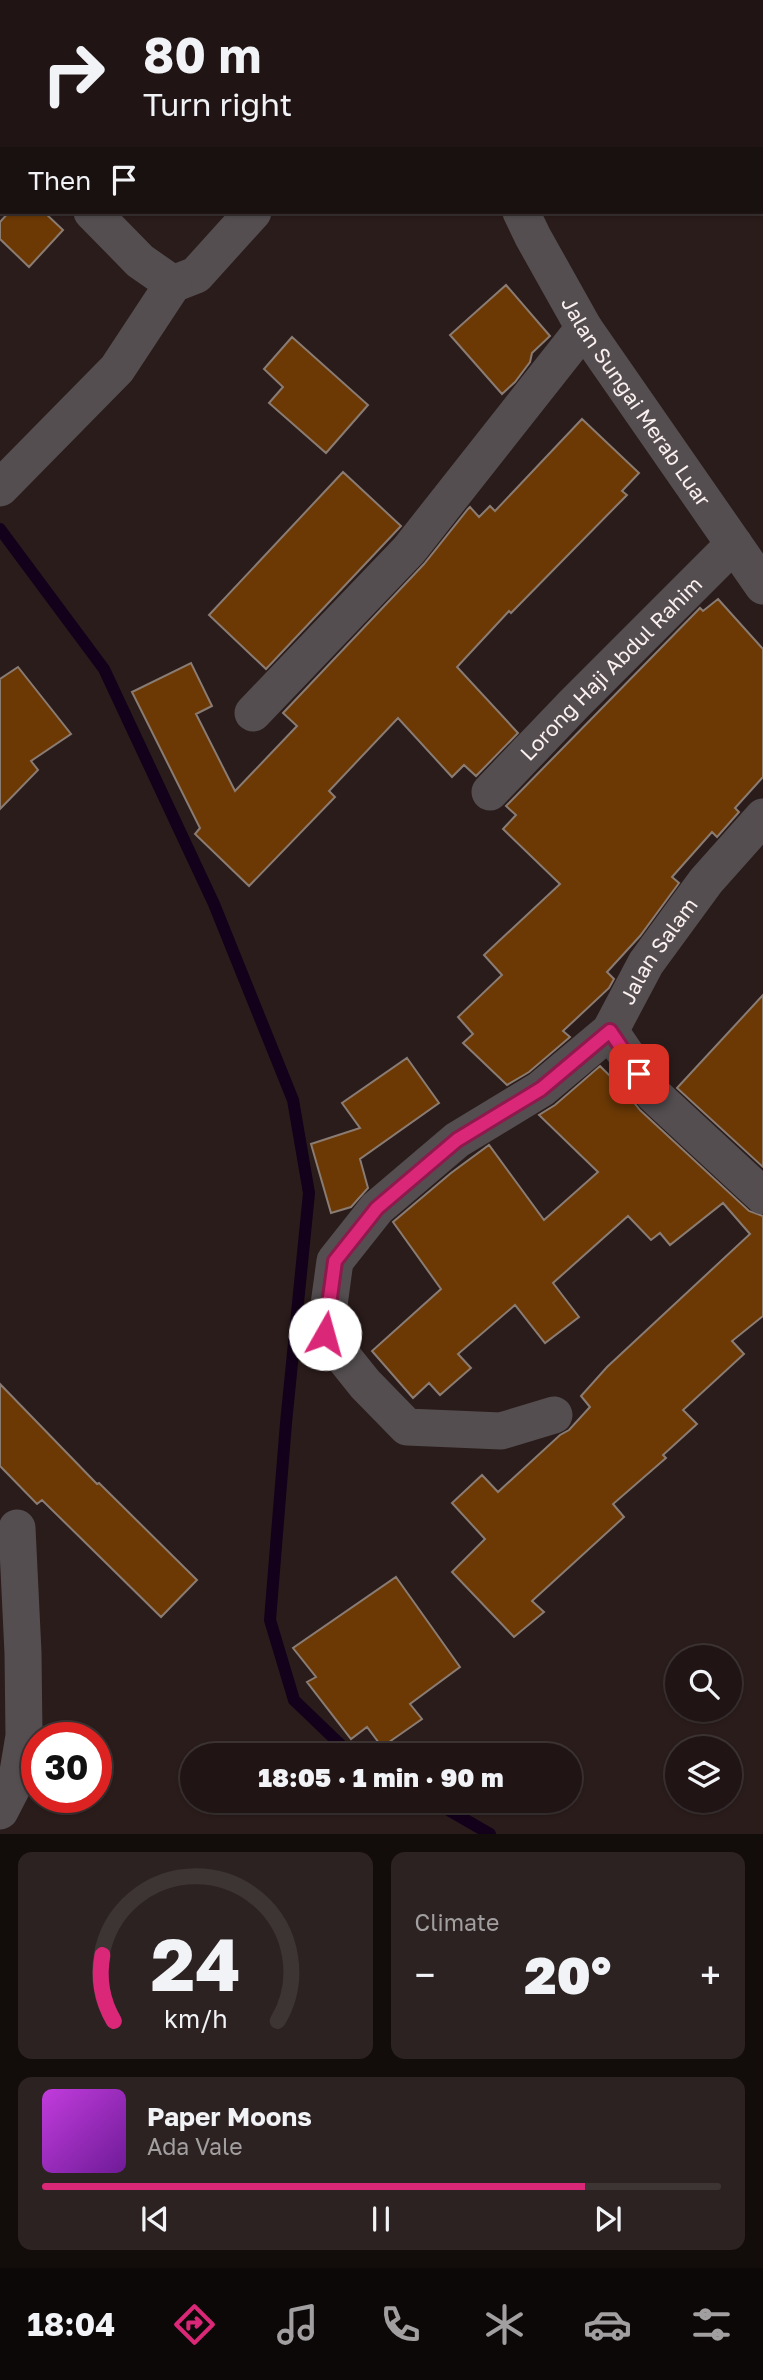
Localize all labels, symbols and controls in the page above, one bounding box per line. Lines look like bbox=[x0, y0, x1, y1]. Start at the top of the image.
text: 80 m bbox=[143, 25, 261, 84]
icon: right bbox=[28, 28, 119, 119]
text: Turn right bbox=[143, 85, 292, 123]
icon: arrive bbox=[105, 161, 143, 199]
text: Then bbox=[28, 165, 91, 196]
street label: Jalan Sungai Merab Luar bbox=[556, 292, 717, 511]
street label: Lorong Haji Abdul Rahim bbox=[514, 571, 707, 766]
street label: Jalan Salam bbox=[614, 892, 703, 1009]
pin bbox=[609, 1044, 669, 1104]
icon: arrive bbox=[620, 1055, 658, 1093]
position arrow bbox=[288, 1297, 362, 1371]
map controls bbox=[665, 1645, 742, 1813]
button: search bbox=[665, 1645, 742, 1722]
speed limit sign: 30 bbox=[21, 1722, 112, 1813]
button: layers bbox=[665, 1736, 742, 1813]
text: 18:05 · 1 min · 90 m bbox=[258, 1762, 504, 1793]
text: Climate bbox=[415, 1908, 499, 1936]
text: 24 bbox=[150, 1921, 240, 2008]
text: 20° bbox=[524, 1943, 611, 2005]
text: − bbox=[415, 1952, 435, 1997]
text: + bbox=[700, 1952, 721, 1997]
text: km/h bbox=[163, 2003, 227, 2034]
text: Paper Moons bbox=[147, 2101, 312, 2132]
text: Ada Vale bbox=[147, 2132, 243, 2160]
icon: previous bbox=[136, 2200, 174, 2238]
icon: pause bbox=[362, 2200, 400, 2238]
icon: next bbox=[589, 2200, 627, 2238]
icon: directions bbox=[170, 2300, 219, 2349]
icon: music bbox=[273, 2300, 322, 2349]
icon: phone bbox=[376, 2300, 425, 2349]
icon: climate bbox=[480, 2300, 529, 2349]
icon: car bbox=[583, 2300, 632, 2349]
icon: filters bbox=[687, 2300, 736, 2349]
text: 18:04 bbox=[27, 2305, 115, 2343]

